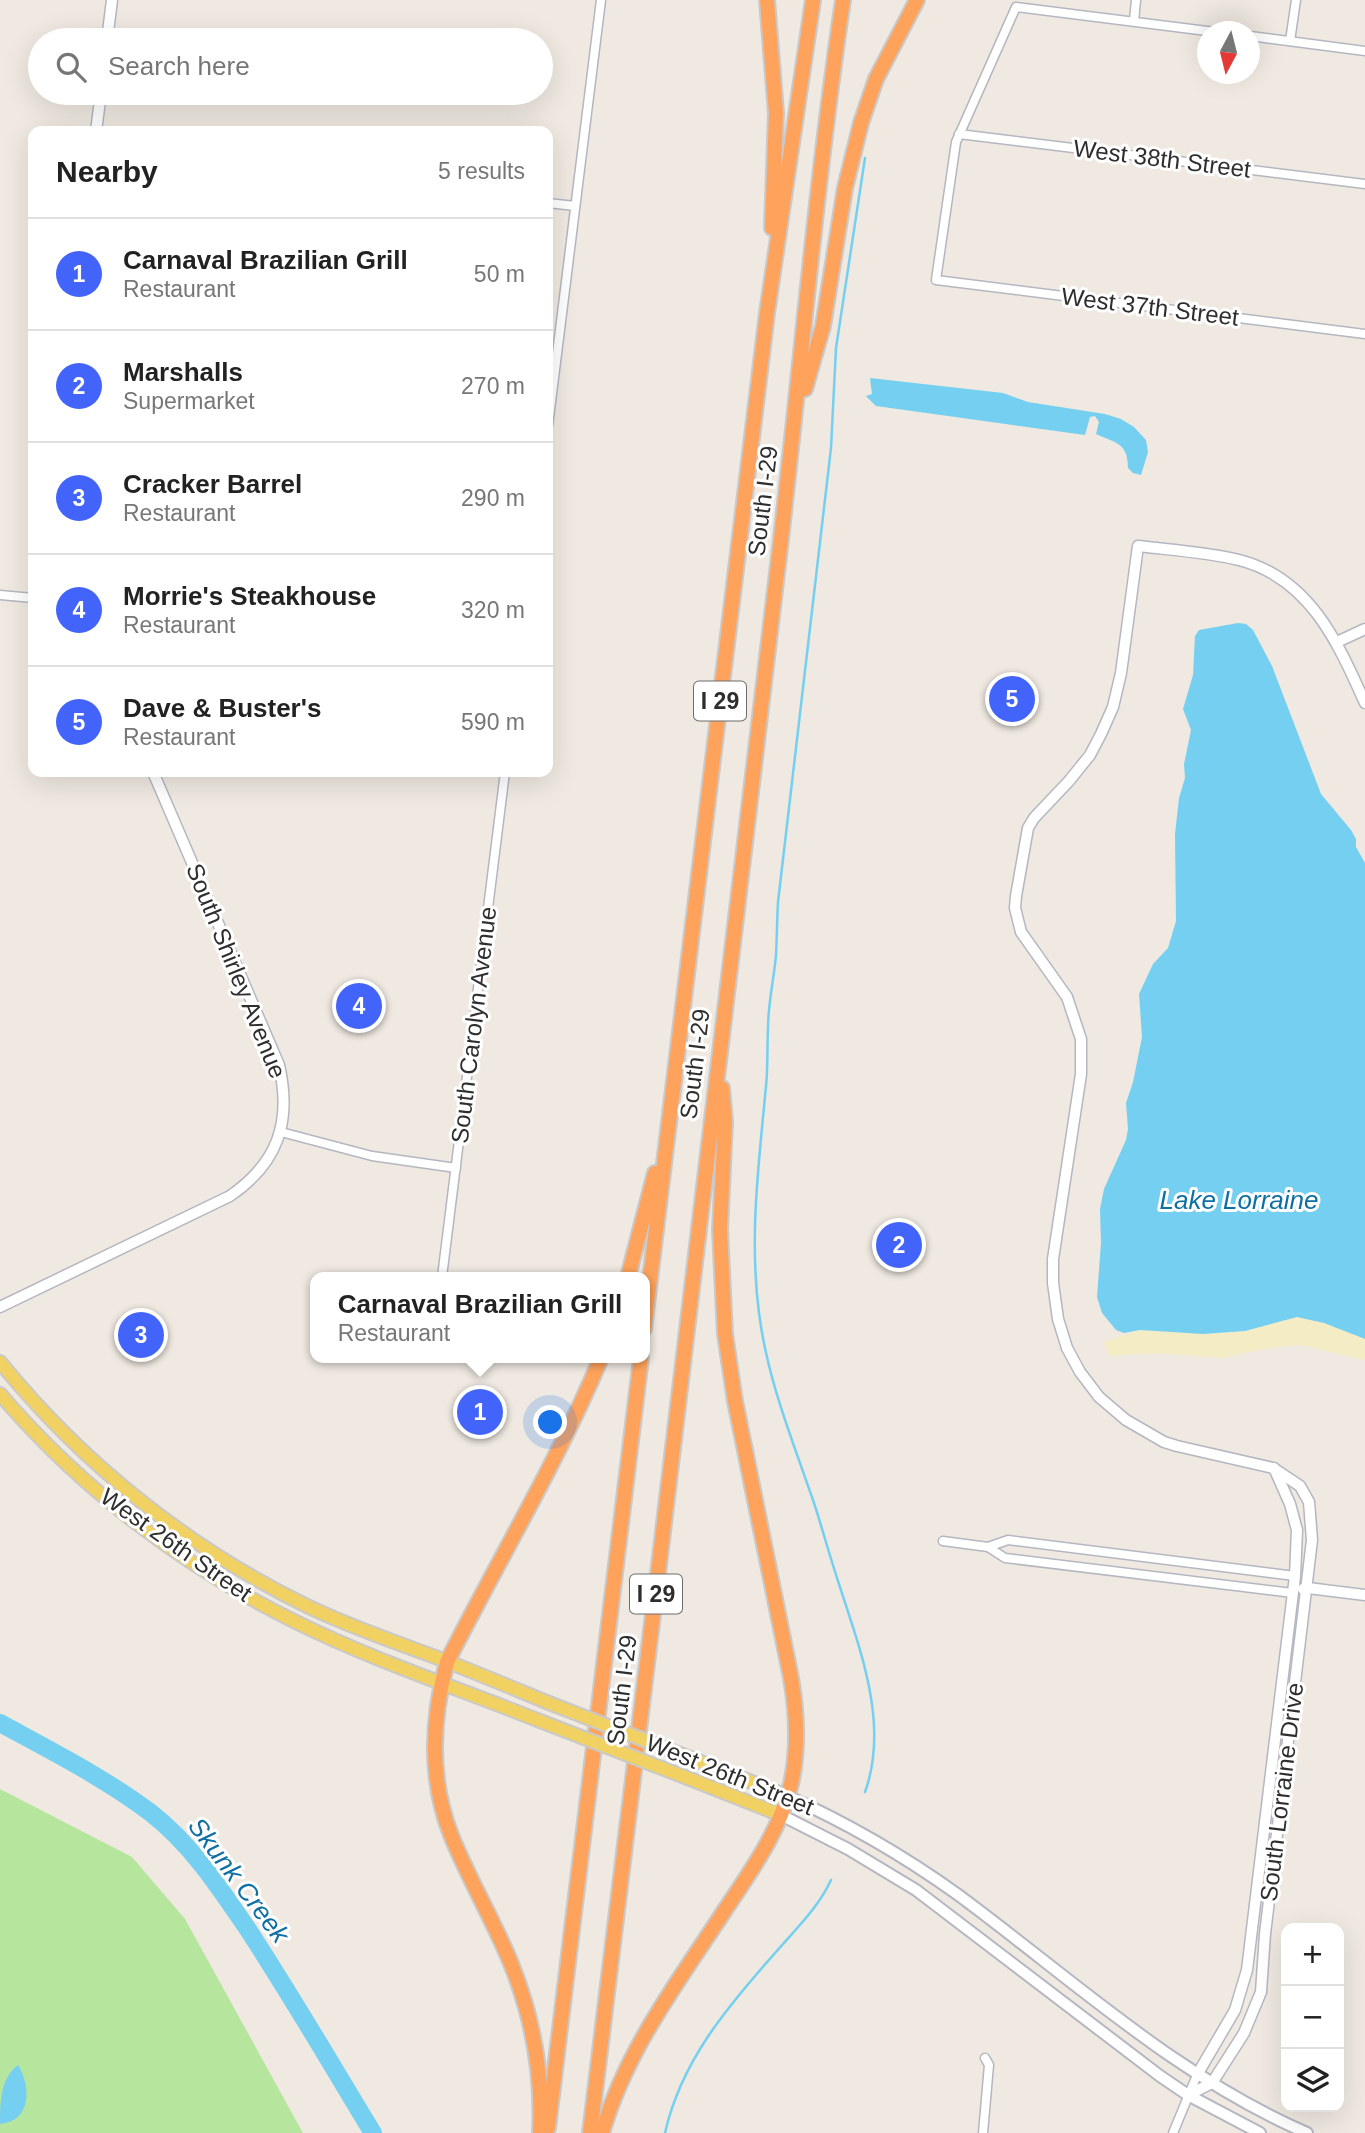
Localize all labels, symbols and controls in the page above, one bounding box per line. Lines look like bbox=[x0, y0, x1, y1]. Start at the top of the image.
north arrow bbox=[1197, 21, 1260, 84]
search box bbox=[28, 28, 553, 105]
icon: search bbox=[52, 48, 90, 86]
text: Search here bbox=[108, 51, 250, 81]
street label: West 38th Street bbox=[1072, 134, 1253, 183]
text: Nearby bbox=[56, 155, 158, 188]
text: 5 results bbox=[438, 158, 525, 184]
text: Carnaval Brazilian Grill bbox=[123, 245, 408, 275]
text: 1 bbox=[73, 261, 85, 287]
text: 50 m bbox=[474, 261, 525, 287]
text: Restaurant bbox=[123, 276, 236, 302]
street label: West 37th Street bbox=[1060, 282, 1241, 331]
text: Marshalls bbox=[123, 357, 243, 387]
text: 2 bbox=[73, 373, 85, 399]
text: 270 m bbox=[461, 373, 525, 399]
text: Supermarket bbox=[123, 388, 255, 414]
street label: South I-29 bbox=[742, 444, 783, 558]
text: Cracker Barrel bbox=[123, 469, 302, 499]
text: 3 bbox=[73, 485, 85, 511]
text: 290 m bbox=[461, 485, 525, 511]
text: Restaurant bbox=[123, 500, 236, 526]
text: Morrie's Steakhouse bbox=[123, 581, 376, 611]
text: 4 bbox=[73, 597, 85, 623]
text: 320 m bbox=[461, 597, 525, 623]
text: Restaurant bbox=[123, 612, 236, 638]
pin: 5 bbox=[989, 673, 1035, 725]
road number: I 29 bbox=[694, 681, 746, 720]
text: Dave & Buster's bbox=[123, 693, 321, 723]
text: 5 bbox=[73, 709, 85, 735]
text: 590 m bbox=[461, 709, 525, 735]
text: Restaurant bbox=[123, 724, 236, 750]
street label: South Shirley Avenue bbox=[181, 860, 292, 1082]
street label: South Carolyn Avenue bbox=[446, 905, 501, 1145]
pin: 4 bbox=[336, 980, 382, 1032]
street label: South I-29 bbox=[674, 1007, 715, 1121]
water label: Lake Lorraine bbox=[1160, 1185, 1319, 1215]
pin: 2 bbox=[876, 1219, 922, 1271]
popup bbox=[310, 1272, 650, 1363]
text: Carnaval Brazilian Grill bbox=[338, 1289, 622, 1319]
pin: 3 bbox=[118, 1309, 164, 1361]
text: Restaurant bbox=[338, 1320, 450, 1346]
pin: 1 bbox=[457, 1386, 503, 1438]
your location bbox=[533, 1405, 567, 1439]
street label: West 26th Street bbox=[96, 1482, 257, 1607]
road number: I 29 bbox=[630, 1574, 682, 1614]
street label: South I-29 bbox=[601, 1633, 642, 1747]
street label: South Lorraine Drive bbox=[1255, 1681, 1308, 1903]
street label: West 26th Street bbox=[642, 1729, 818, 1821]
water label: Skunk Creek bbox=[182, 1812, 297, 1950]
map controls bbox=[1281, 1923, 1344, 2112]
button: + bbox=[1281, 1923, 1344, 1986]
button: − bbox=[1281, 1986, 1344, 2049]
button: layers bbox=[1281, 2049, 1344, 2112]

